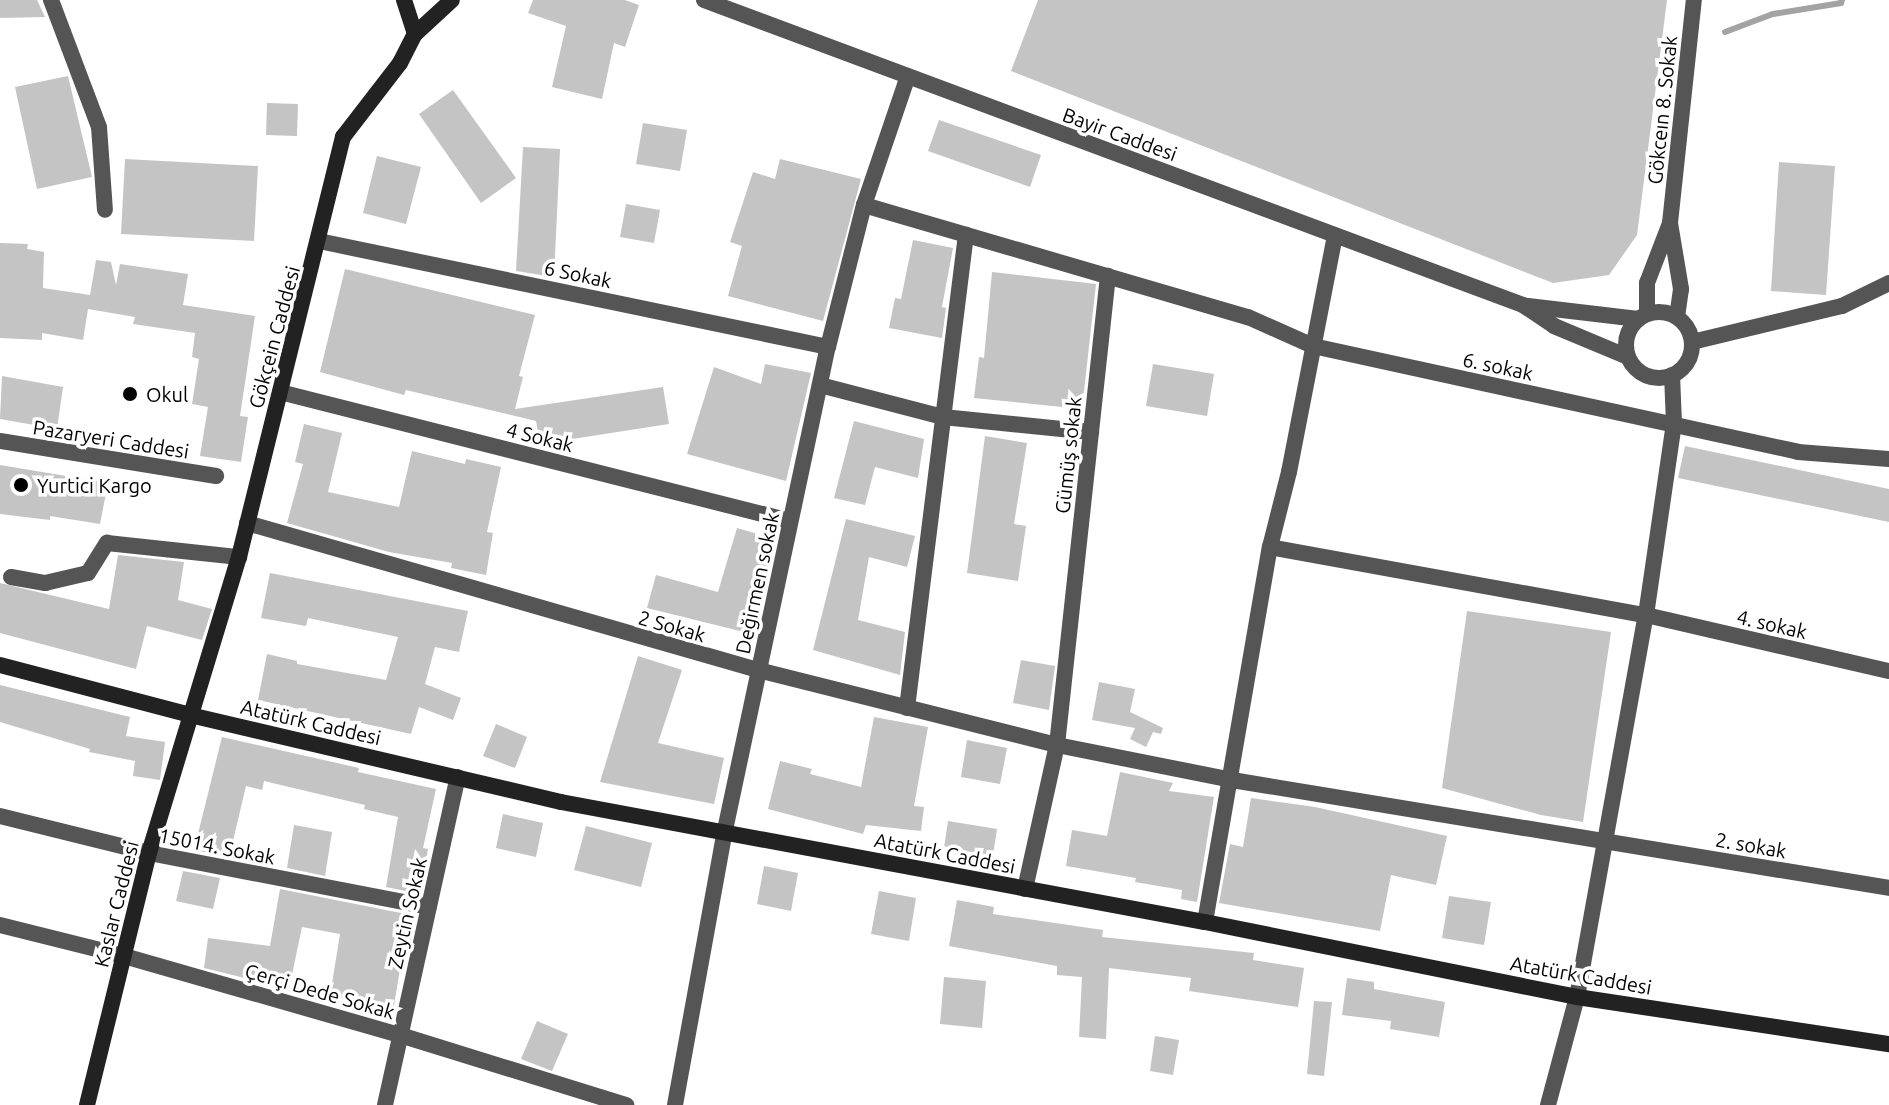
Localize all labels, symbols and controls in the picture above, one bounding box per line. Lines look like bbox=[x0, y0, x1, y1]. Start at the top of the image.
street label: Gökceın 8. Sokak bbox=[1642, 35, 1682, 185]
street label: Bayir Caddesi bbox=[1059, 102, 1181, 166]
street label: 6 Sokak bbox=[542, 255, 614, 293]
street label: Gökçein Caddesi bbox=[243, 263, 305, 411]
street label: 6. sokak bbox=[1460, 347, 1536, 385]
place label: Okul bbox=[146, 382, 188, 406]
marker: Okul bbox=[121, 385, 139, 403]
street label: Gümüş sokak bbox=[1050, 395, 1086, 515]
street label: Pazaryeri Caddesi bbox=[31, 415, 191, 463]
street label: 4 Sokak bbox=[504, 417, 576, 457]
place label: Yurtici Kargo bbox=[37, 473, 152, 497]
marker: Yurtici Kargo bbox=[12, 476, 30, 494]
street label: Değirmen sokak bbox=[730, 510, 784, 656]
street label: 4. sokak bbox=[1734, 604, 1810, 644]
street label: 2 Sokak bbox=[636, 605, 708, 647]
street label: Atatürk Caddesi bbox=[239, 694, 383, 750]
street label: 15014. Sokak bbox=[157, 823, 277, 869]
street label: 2. sokak bbox=[1714, 827, 1788, 863]
street label: Atatürk Caddesi bbox=[872, 828, 1018, 878]
street label: Kaslar Caddesi bbox=[89, 838, 143, 970]
street label: Zeytin Sokak bbox=[383, 855, 431, 971]
street label: Atatürk Caddesi bbox=[1508, 951, 1654, 999]
street label: Çerçi Dede Sokak bbox=[242, 958, 398, 1024]

